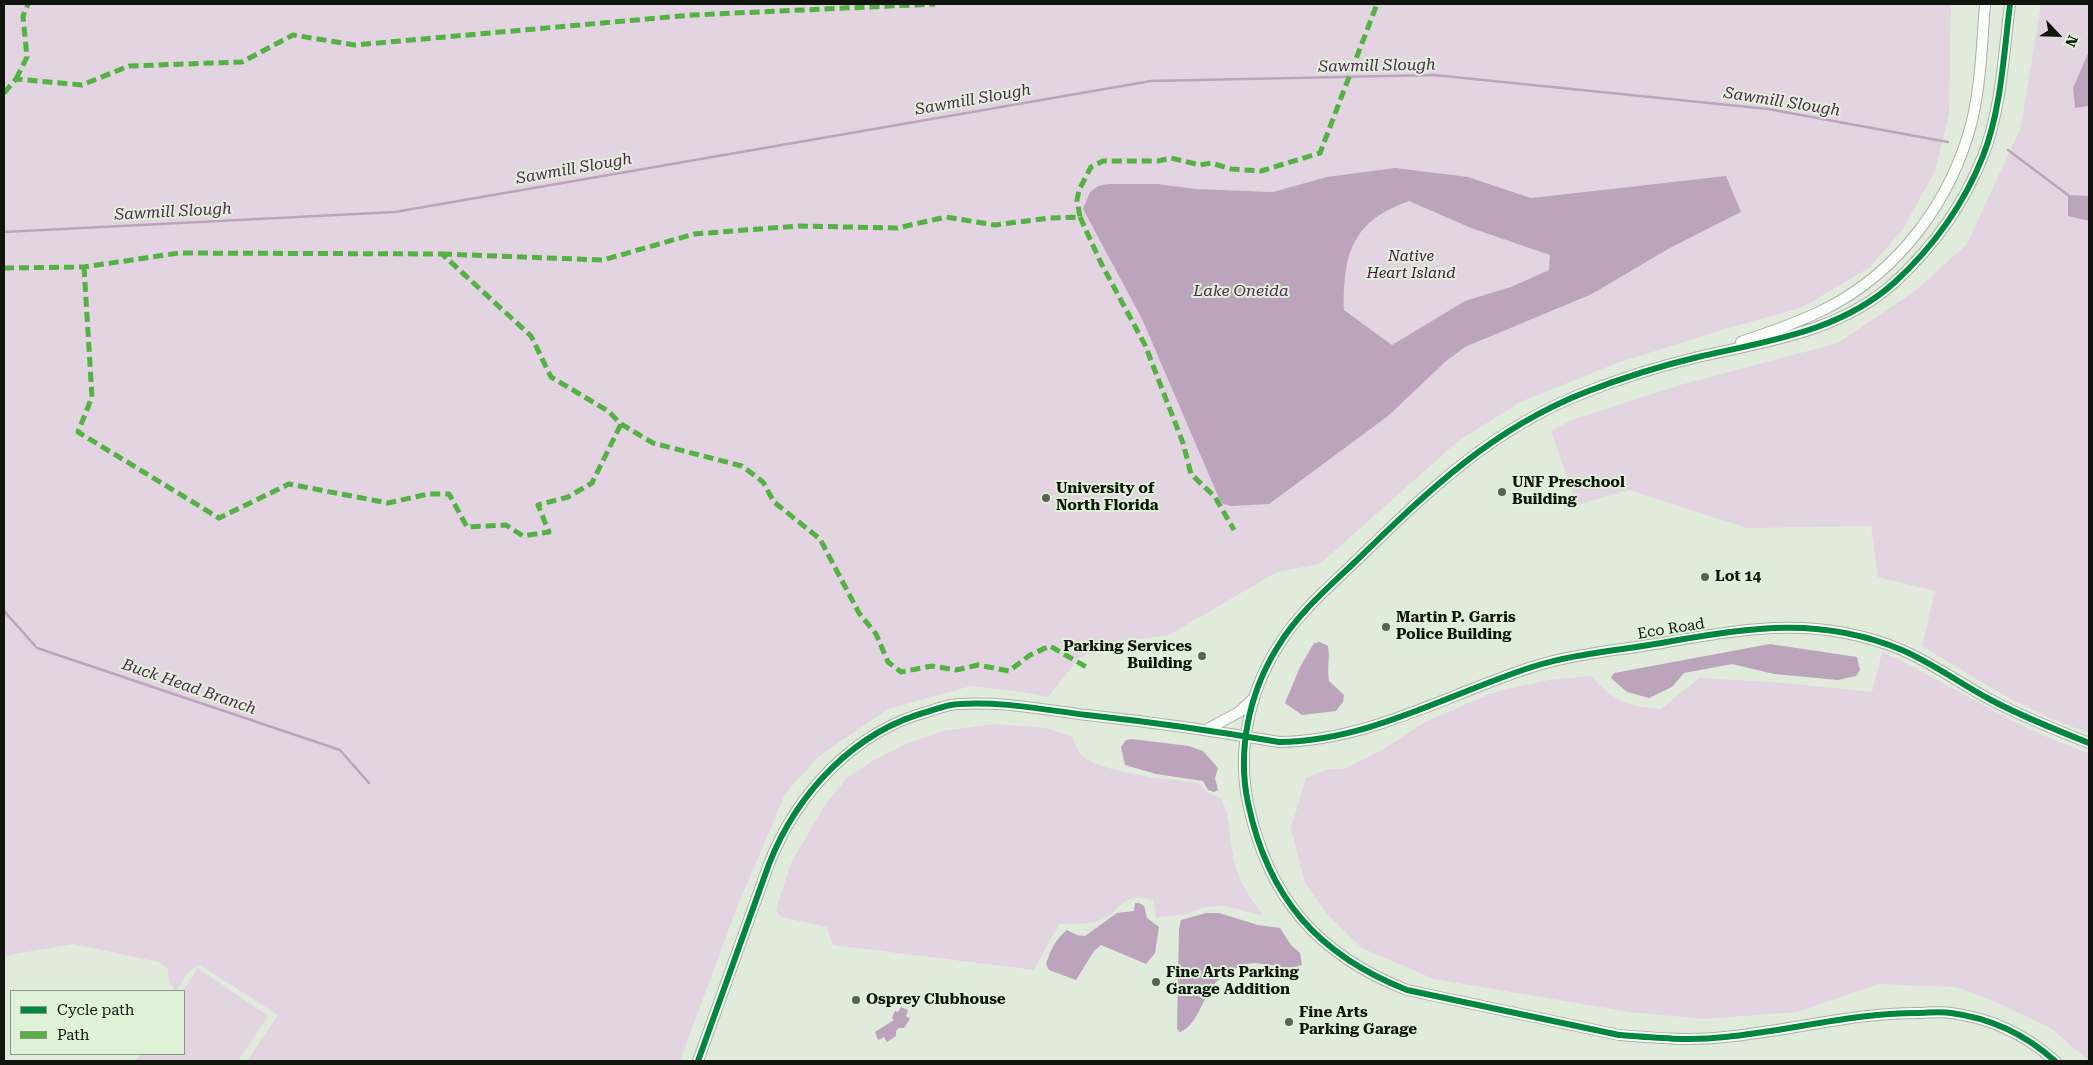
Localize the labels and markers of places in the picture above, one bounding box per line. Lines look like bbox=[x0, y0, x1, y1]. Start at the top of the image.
place label: UNF Preschool Building bbox=[1512, 474, 1625, 509]
place label: University of North Florida bbox=[1056, 480, 1159, 515]
marker: UNF Preschool Building bbox=[1496, 486, 1508, 498]
marker: University of North Florida bbox=[1040, 492, 1052, 504]
place label: Lot 14 bbox=[1715, 568, 1761, 586]
marker: Lot 14 bbox=[1699, 571, 1711, 583]
place label: Martin P. Garris Police Building bbox=[1396, 609, 1516, 644]
marker: Martin P. Garris Police Building bbox=[1380, 621, 1392, 633]
place label: Parking Services Building bbox=[1063, 638, 1192, 673]
marker: Parking Services Building bbox=[1196, 650, 1208, 662]
place label: Fine Arts Parking Garage Addition bbox=[1166, 964, 1299, 999]
marker: Fine Arts Parking Garage Addition bbox=[1150, 976, 1162, 988]
place label: Osprey Clubhouse bbox=[866, 991, 1006, 1009]
marker: Osprey Clubhouse bbox=[850, 994, 862, 1006]
place label: Fine Arts Parking Garage bbox=[1299, 1004, 1417, 1039]
marker: Fine Arts Parking Garage bbox=[1283, 1016, 1295, 1028]

